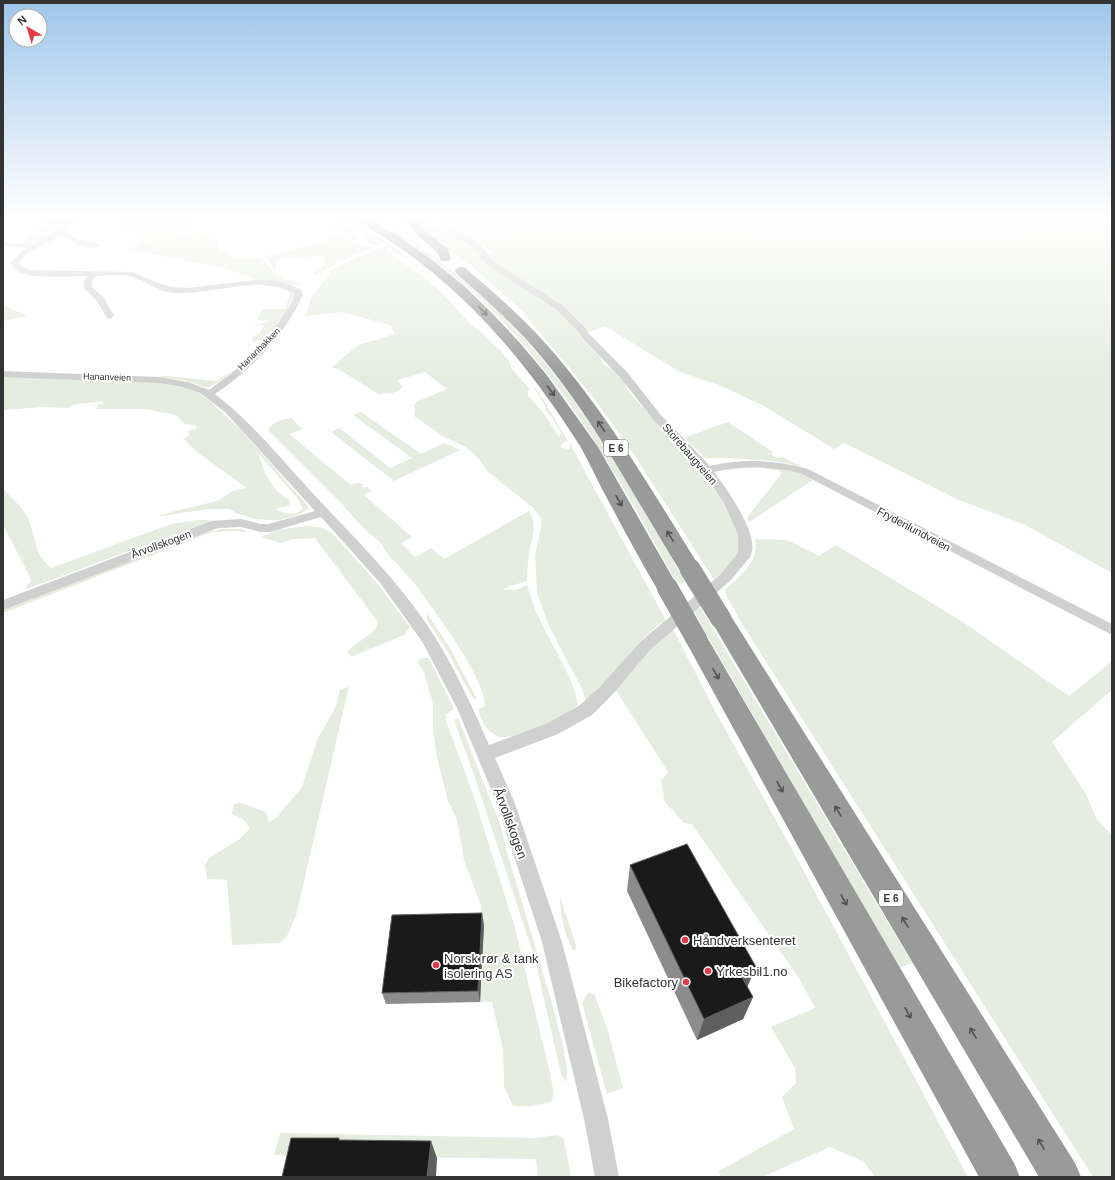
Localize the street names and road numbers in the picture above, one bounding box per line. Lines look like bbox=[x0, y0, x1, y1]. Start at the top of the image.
street label: Hananbakken bbox=[236, 326, 282, 372]
street label: Hananveien bbox=[83, 371, 131, 383]
street label: Storebaugveien bbox=[660, 421, 720, 487]
road number: E 6 bbox=[604, 440, 628, 456]
street label: Frydenlundveien bbox=[875, 505, 953, 553]
street label: Årvollskogen bbox=[129, 528, 193, 560]
street label: Årvollskogen bbox=[491, 786, 530, 861]
road number: E 6 bbox=[879, 890, 903, 906]

